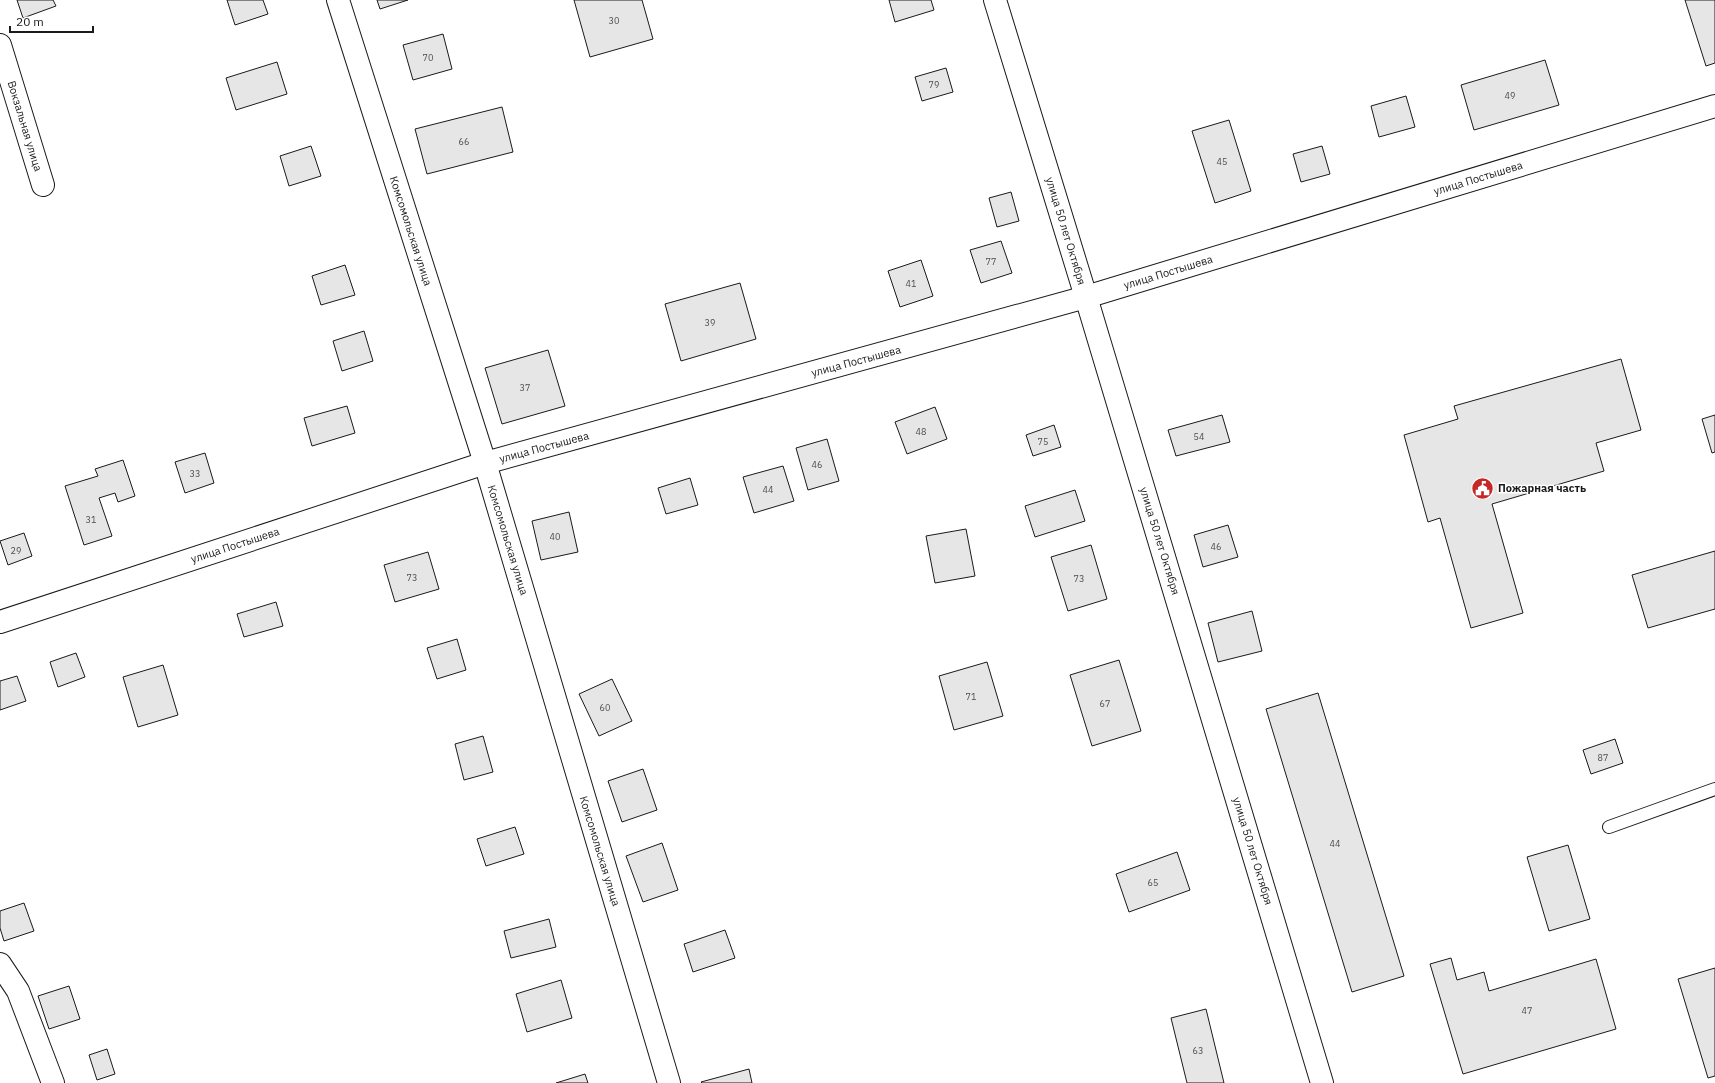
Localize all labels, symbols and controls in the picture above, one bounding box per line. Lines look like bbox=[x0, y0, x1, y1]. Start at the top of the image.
scale bar bbox=[10, 8, 93, 34]
text: 20 m bbox=[16, 14, 44, 29]
house number: 30 bbox=[609, 15, 619, 26]
house number: 70 bbox=[423, 52, 433, 63]
street label: Вокзальная улица bbox=[5, 79, 45, 173]
house number: 79 bbox=[929, 79, 939, 90]
house number: 49 bbox=[1505, 90, 1515, 101]
house number: 66 bbox=[459, 136, 469, 147]
house number: 45 bbox=[1217, 156, 1227, 167]
street label: улица Постышева bbox=[1432, 158, 1524, 198]
street label: Комсомольская улица bbox=[387, 174, 435, 288]
street label: улица 50 лет Октября bbox=[1043, 175, 1089, 287]
street label: улица Постышева bbox=[1122, 252, 1214, 292]
house number: 77 bbox=[986, 256, 996, 267]
house number: 41 bbox=[906, 278, 916, 289]
house number: 39 bbox=[705, 317, 715, 328]
street label: улица Постышева bbox=[810, 342, 903, 380]
house number: 37 bbox=[520, 382, 530, 393]
house number: 48 bbox=[916, 426, 926, 437]
street label: улица Постышева bbox=[498, 428, 591, 466]
house number: 54 bbox=[1194, 431, 1204, 442]
house number: 75 bbox=[1038, 436, 1048, 447]
house number: 46 bbox=[812, 459, 822, 470]
house number: 33 bbox=[190, 468, 200, 479]
public building icon: Пожарная часть bbox=[1470, 475, 1496, 501]
place label: Пожарная часть bbox=[1498, 481, 1586, 495]
street label: Комсомольская улица bbox=[485, 483, 531, 597]
house number: 44 bbox=[763, 484, 773, 495]
street label: улица 50 лет Октября bbox=[1137, 485, 1183, 597]
house number: 31 bbox=[86, 514, 96, 525]
street label: улица Постышева bbox=[189, 524, 281, 566]
house number: 40 bbox=[550, 531, 560, 542]
house number: 46 bbox=[1211, 541, 1221, 552]
house number: 29 bbox=[11, 545, 21, 556]
house number: 73 bbox=[407, 572, 417, 583]
house number: 73 bbox=[1074, 573, 1084, 584]
house number: 71 bbox=[966, 691, 976, 702]
house number: 67 bbox=[1100, 698, 1110, 709]
house number: 60 bbox=[600, 702, 610, 713]
house number: 87 bbox=[1598, 752, 1608, 763]
street label: Комсомольская улица bbox=[577, 794, 623, 908]
street label: улица 50 лет Октября bbox=[1230, 795, 1276, 907]
house number: 44 bbox=[1330, 838, 1340, 849]
house number: 65 bbox=[1148, 877, 1158, 888]
house number: 47 bbox=[1522, 1005, 1532, 1016]
house number: 63 bbox=[1193, 1045, 1203, 1056]

